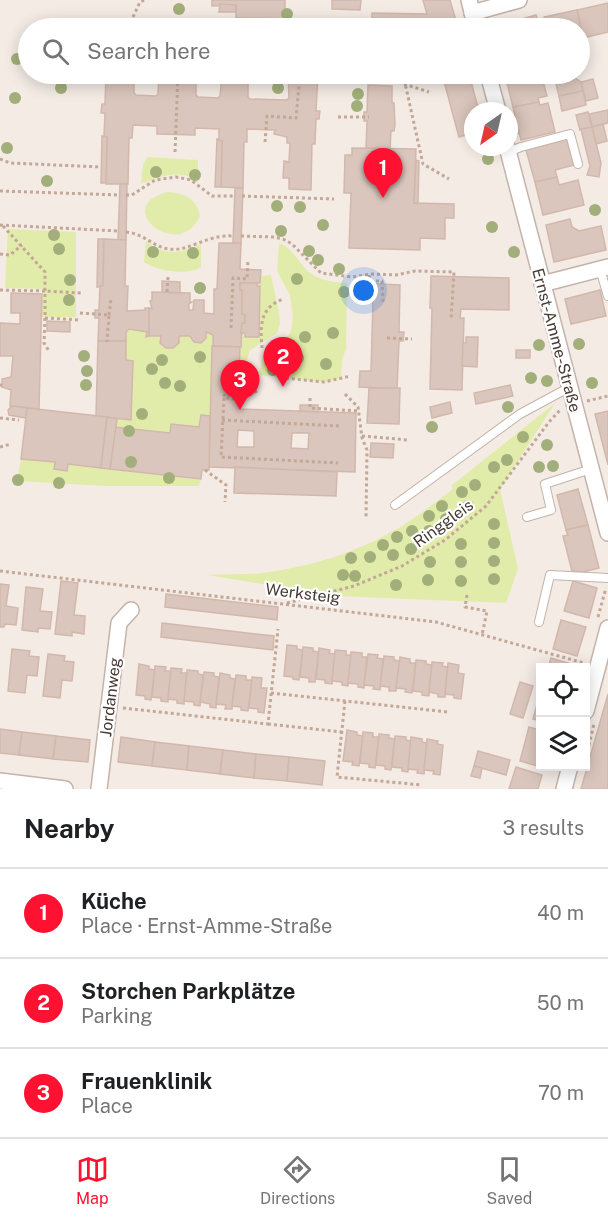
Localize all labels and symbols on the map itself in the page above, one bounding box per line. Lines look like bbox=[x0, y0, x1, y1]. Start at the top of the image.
north arrow bbox=[464, 102, 518, 156]
pin: 1 bbox=[364, 148, 403, 198]
street label: Ernst-Amme-Straße bbox=[528, 266, 585, 414]
your location bbox=[349, 276, 378, 305]
pin: 2 bbox=[264, 338, 302, 387]
pin: 3 bbox=[220, 360, 260, 410]
street label: Ringgleis bbox=[410, 495, 477, 551]
street label: Werksteig bbox=[264, 579, 342, 608]
street label: Jordanweg bbox=[96, 656, 125, 738]

